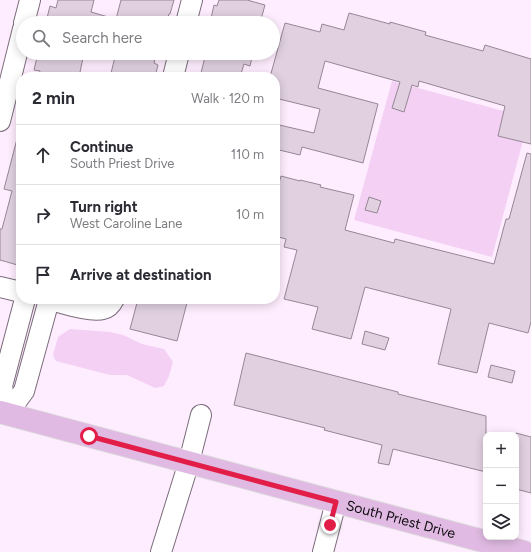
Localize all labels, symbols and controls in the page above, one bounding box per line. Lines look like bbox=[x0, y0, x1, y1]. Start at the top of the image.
search box bbox=[16, 16, 280, 60]
icon: search bbox=[30, 27, 52, 49]
text: Search here bbox=[62, 29, 142, 47]
text: 2 min bbox=[32, 88, 75, 108]
text: Walk · 120 m bbox=[191, 91, 264, 106]
text: Continue bbox=[70, 138, 133, 156]
icon: ahead bbox=[32, 144, 54, 166]
text: 110 m bbox=[231, 147, 264, 162]
text: South Priest Drive bbox=[70, 156, 174, 171]
text: Turn right bbox=[70, 198, 138, 216]
icon: right bbox=[32, 204, 54, 226]
text: 10 m bbox=[236, 207, 264, 222]
text: West Caroline Lane bbox=[70, 216, 182, 231]
icon: arrive bbox=[32, 264, 54, 286]
text: Arrive at destination bbox=[70, 266, 211, 284]
route start bbox=[80, 427, 98, 445]
map controls bbox=[483, 432, 519, 540]
button: + bbox=[483, 432, 519, 468]
button: − bbox=[483, 468, 519, 504]
street label: South Priest Drive bbox=[344, 496, 458, 542]
button: layers bbox=[483, 504, 519, 540]
route end bbox=[321, 516, 339, 534]

